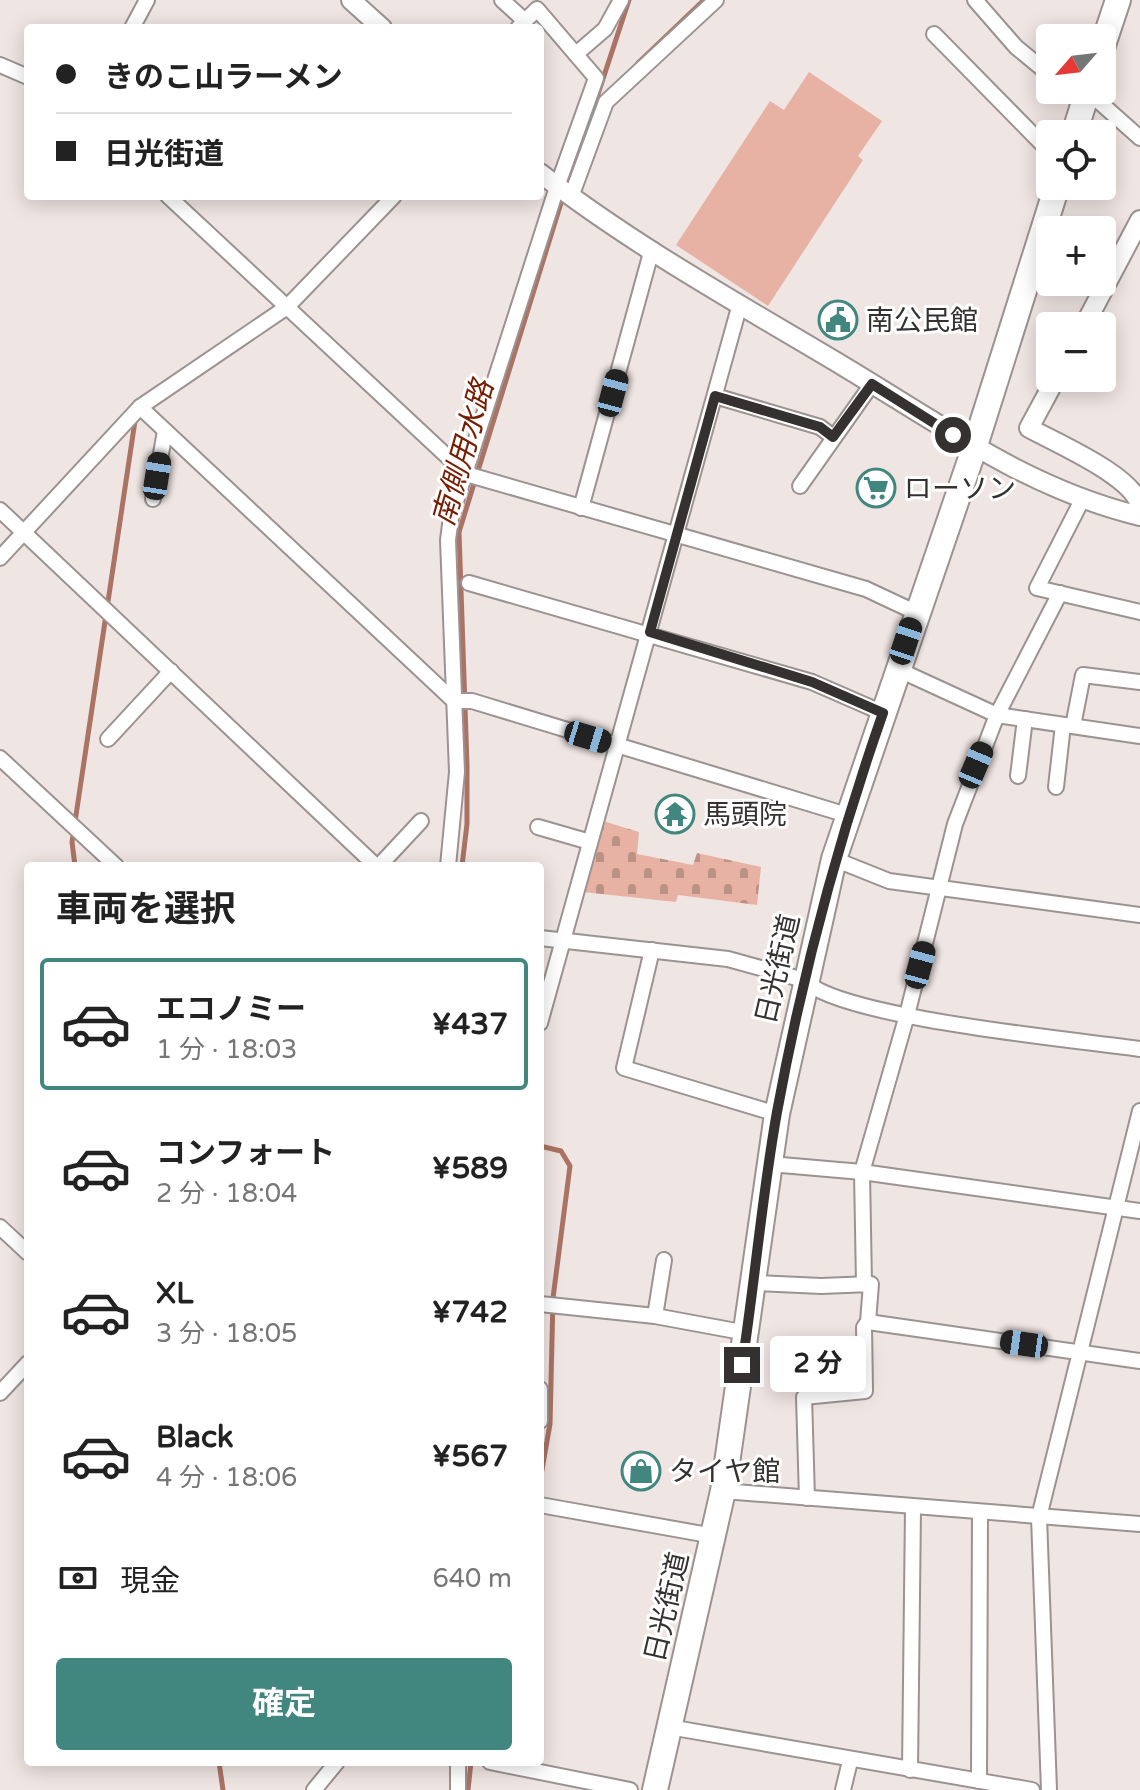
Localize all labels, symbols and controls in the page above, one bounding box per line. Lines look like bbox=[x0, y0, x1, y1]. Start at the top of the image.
north arrow bbox=[1036, 24, 1116, 104]
map controls bbox=[1036, 24, 1116, 392]
text: きのこ山ラーメン bbox=[104, 59, 343, 96]
button: locate bbox=[1036, 120, 1116, 200]
text: 日光街道 bbox=[104, 136, 224, 173]
button: + bbox=[1036, 216, 1116, 296]
public building icon: 南公民館 bbox=[817, 299, 859, 341]
place label: 南公民館 bbox=[866, 304, 978, 338]
button: − bbox=[1036, 312, 1116, 392]
car bbox=[595, 367, 631, 419]
water label: 南側用水路 bbox=[425, 373, 503, 530]
route start bbox=[935, 417, 971, 453]
car bbox=[141, 450, 173, 502]
supermarket icon: ローソン bbox=[855, 467, 897, 509]
place label: ローソン bbox=[904, 472, 1016, 506]
car bbox=[887, 614, 925, 668]
car bbox=[562, 719, 614, 755]
car bbox=[956, 738, 996, 792]
temple icon: 馬頭院 bbox=[654, 793, 696, 835]
place label: 馬頭院 bbox=[703, 798, 787, 832]
text: 車両を選択 bbox=[56, 888, 236, 931]
street label: 日光街道 bbox=[749, 911, 807, 1028]
car bbox=[902, 939, 938, 991]
icon: car bbox=[60, 988, 132, 1060]
text: エコノミー bbox=[156, 991, 306, 1028]
text: ¥437 bbox=[432, 1006, 508, 1043]
text: 1 分 · 18:03 bbox=[156, 1034, 297, 1065]
icon: car bbox=[60, 1132, 132, 1204]
text: コンフォート bbox=[156, 1135, 335, 1172]
text: ¥589 bbox=[432, 1150, 508, 1187]
text: 2 分 · 18:04 bbox=[156, 1178, 297, 1209]
text: XL bbox=[156, 1275, 193, 1312]
icon: car bbox=[60, 1276, 132, 1348]
text: ¥742 bbox=[432, 1294, 508, 1331]
text: 3 分 · 18:05 bbox=[156, 1318, 297, 1349]
car bbox=[999, 1329, 1049, 1359]
callout: 2 分 bbox=[770, 1337, 866, 1393]
route end bbox=[724, 1347, 760, 1383]
text: 2 分 bbox=[793, 1348, 843, 1379]
text: Black bbox=[156, 1419, 233, 1456]
icon: car bbox=[60, 1420, 132, 1492]
text: ¥567 bbox=[432, 1438, 508, 1475]
shop icon: タイヤ館 bbox=[620, 1450, 662, 1492]
place label: タイヤ館 bbox=[669, 1455, 780, 1489]
text: 4 分 · 18:06 bbox=[156, 1462, 297, 1493]
street label: 日光街道 bbox=[638, 1549, 696, 1666]
icon: cash bbox=[56, 1556, 100, 1600]
text: 現金 bbox=[120, 1563, 180, 1600]
text: 640 m bbox=[432, 1563, 512, 1594]
button: 確定 bbox=[56, 1658, 512, 1750]

